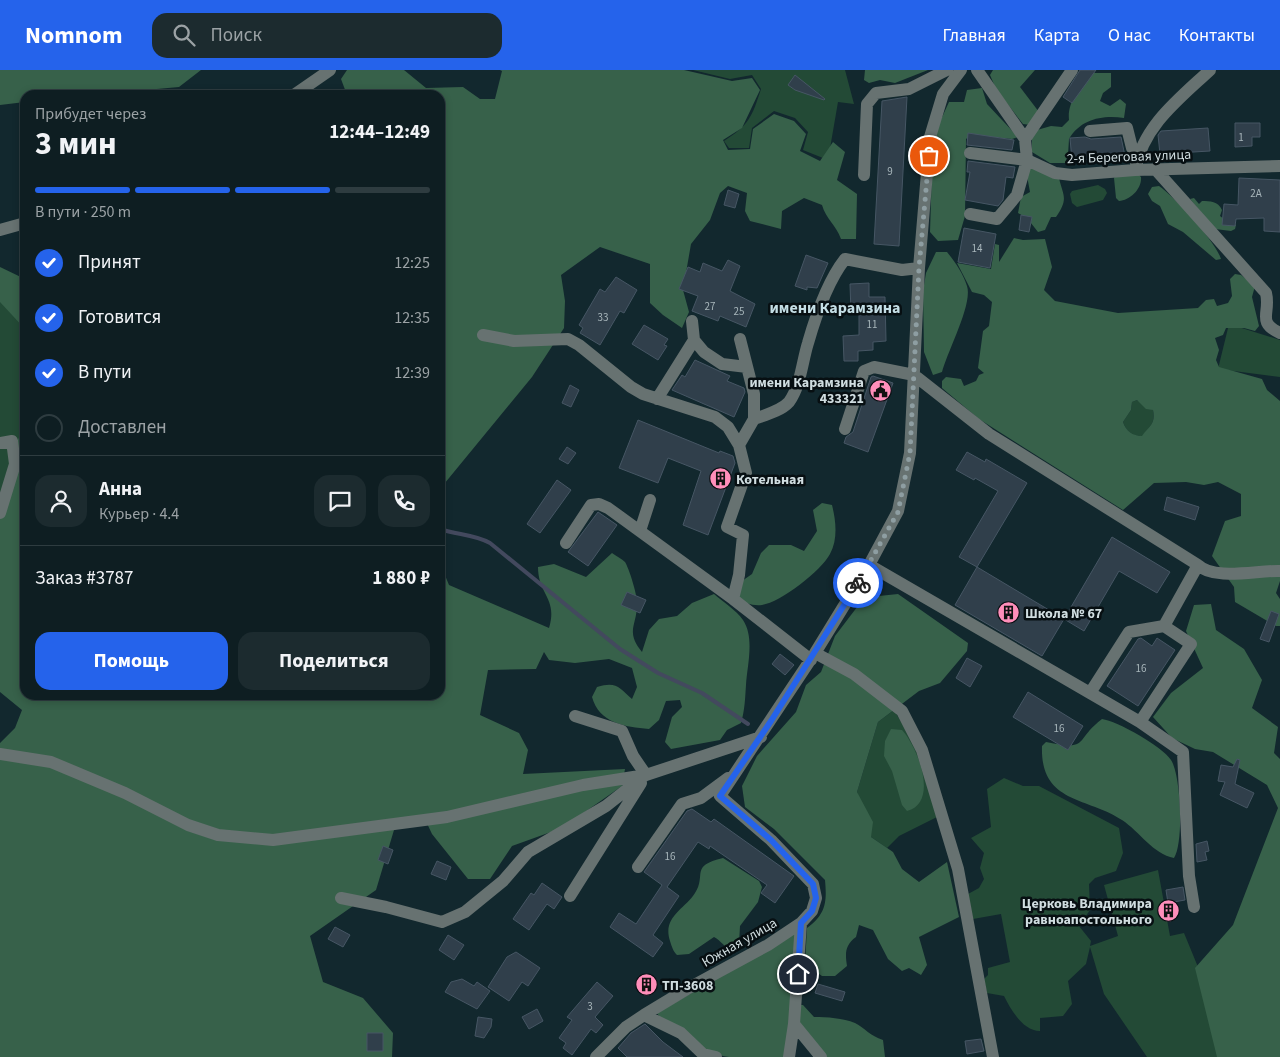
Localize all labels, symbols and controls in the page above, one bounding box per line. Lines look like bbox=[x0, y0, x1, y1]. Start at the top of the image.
search box bbox=[152, 13, 502, 58]
text: Nomnom bbox=[25, 18, 122, 53]
icon: search bbox=[170, 21, 198, 49]
text: Поиск bbox=[210, 22, 262, 49]
text: Главная bbox=[943, 23, 1006, 48]
text: Карта bbox=[1034, 23, 1080, 48]
text: О нас bbox=[1108, 23, 1151, 48]
text: Контакты bbox=[1179, 23, 1255, 48]
text: Прибудет через bbox=[35, 103, 146, 125]
text: 12:44–12:49 bbox=[329, 119, 430, 146]
text: 3 мин bbox=[35, 121, 117, 167]
house number: 1 bbox=[1238, 130, 1244, 145]
pin bbox=[908, 135, 950, 177]
icon: bag bbox=[915, 142, 943, 170]
street label: 2-я Береговая улица bbox=[1066, 145, 1192, 169]
house number: 9 bbox=[887, 164, 893, 179]
house number: 2А bbox=[1250, 186, 1262, 201]
text: В пути · 250 m bbox=[35, 201, 131, 223]
house number: 14 bbox=[972, 241, 983, 256]
icon: check bbox=[35, 249, 63, 277]
text: Принят bbox=[78, 249, 141, 276]
text: 12:25 bbox=[394, 252, 430, 274]
district label: имени Карамзина bbox=[770, 297, 900, 319]
house number: 27 bbox=[705, 299, 715, 314]
icon: check bbox=[35, 304, 63, 332]
text: Готовится bbox=[78, 304, 161, 331]
house number: 25 bbox=[734, 304, 744, 319]
text: 12:35 bbox=[394, 307, 430, 329]
house number: 33 bbox=[598, 310, 608, 325]
house number: 11 bbox=[867, 317, 877, 332]
icon: check bbox=[35, 359, 63, 387]
text: В пути bbox=[78, 359, 132, 386]
text: 12:39 bbox=[394, 362, 430, 384]
place label: имени Карамзина 433321 bbox=[749, 373, 864, 409]
public building icon: имени Карамзина 433321 bbox=[868, 378, 892, 402]
text: Доставлен bbox=[78, 414, 167, 441]
building icon: Котельная bbox=[708, 467, 732, 491]
place label: Котельная bbox=[736, 470, 804, 490]
button: person bbox=[35, 475, 87, 527]
button: chat bbox=[314, 475, 366, 527]
button: phone bbox=[378, 475, 430, 527]
text: Анна bbox=[99, 476, 142, 503]
text: Курьер · 4.4 bbox=[99, 503, 179, 525]
courier bbox=[833, 558, 883, 608]
text: Заказ #3787 bbox=[35, 565, 134, 592]
text: 1 880 ₽ bbox=[372, 565, 430, 592]
icon: bike bbox=[844, 569, 872, 597]
building icon: Школа № 67 bbox=[997, 601, 1021, 625]
place label: Школа № 67 bbox=[1025, 604, 1102, 624]
button: Помощь bbox=[35, 632, 228, 690]
button: Поделиться bbox=[238, 632, 430, 690]
house number: 16 bbox=[1136, 661, 1147, 676]
house number: 16 bbox=[1054, 721, 1065, 736]
house number: 16 bbox=[665, 849, 676, 864]
place label: Церковь Владимира равноапостольного bbox=[1022, 894, 1152, 930]
building icon: Церковь Владимира равноапостольного bbox=[1156, 899, 1180, 923]
street label: Южная улица bbox=[698, 913, 781, 973]
pin bbox=[777, 953, 819, 995]
icon: home bbox=[784, 960, 812, 988]
building icon: ТП-3608 bbox=[634, 973, 658, 997]
place label: ТП-3608 bbox=[662, 976, 713, 996]
house number: 3 bbox=[587, 999, 593, 1014]

